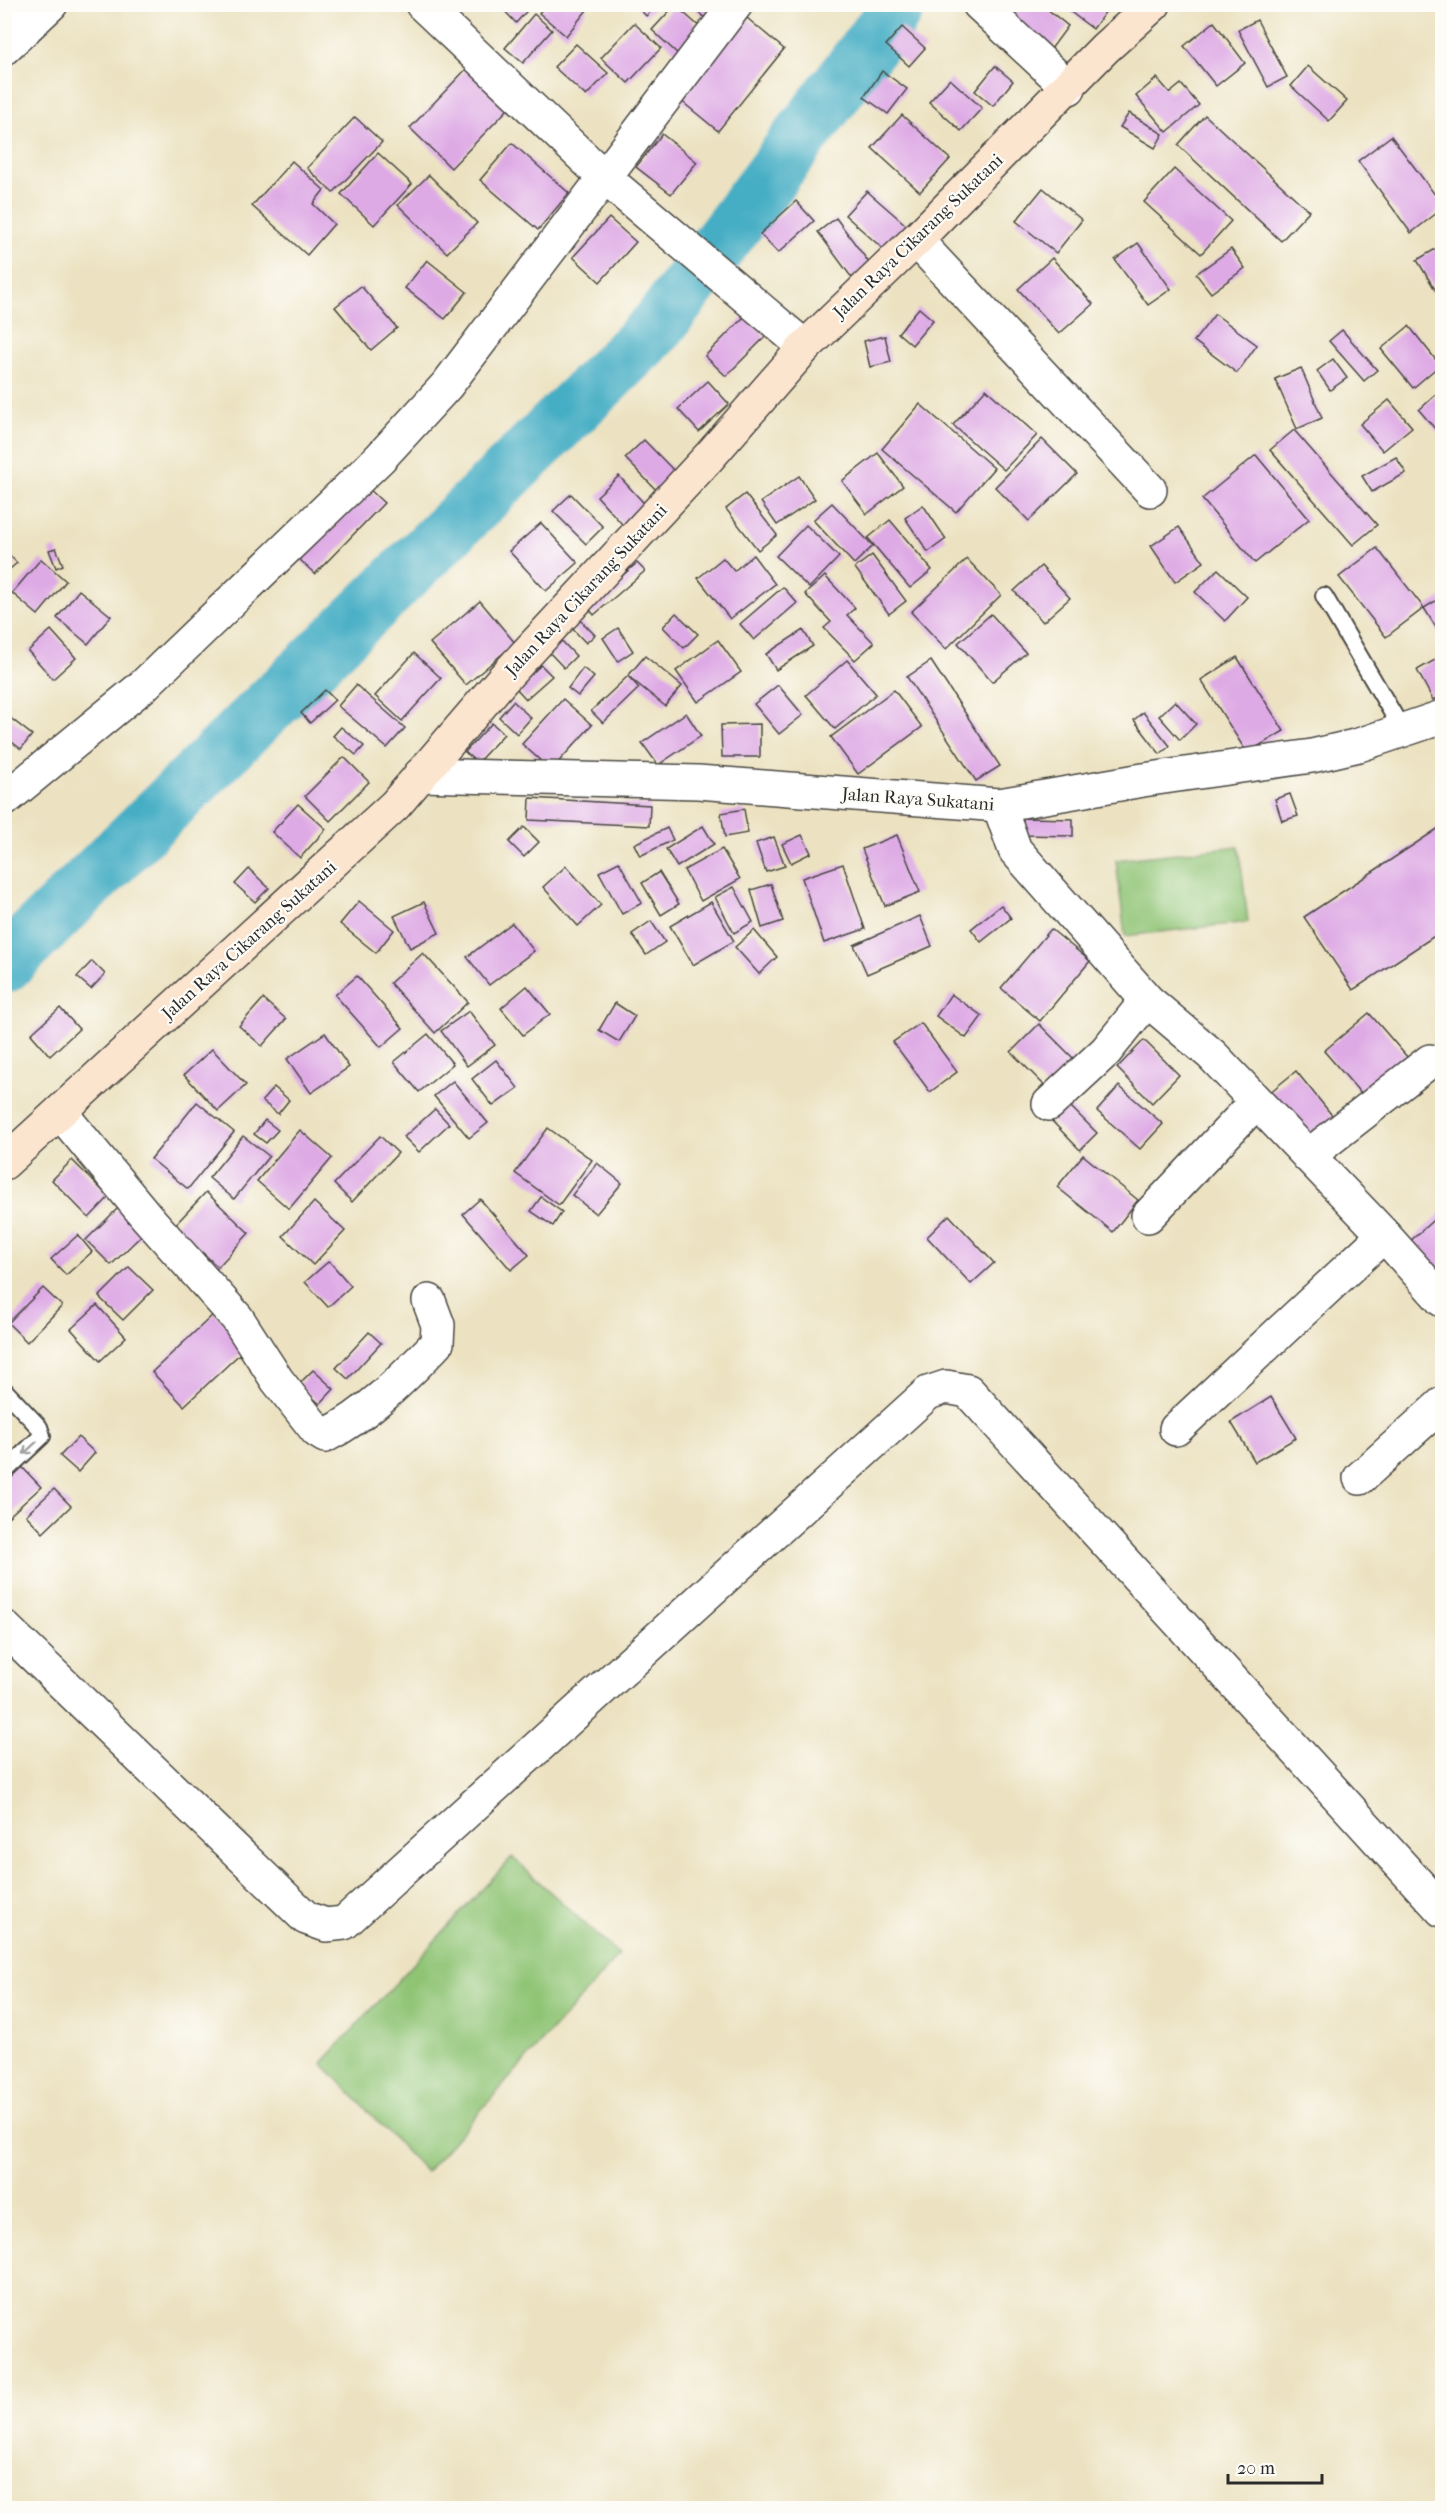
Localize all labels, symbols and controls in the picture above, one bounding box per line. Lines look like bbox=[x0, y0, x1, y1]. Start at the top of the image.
street label: Jalan Raya Cikarang Sukatani bbox=[828, 149, 1008, 324]
street label: Jalan Raya Cikarang Sukatani bbox=[500, 499, 672, 682]
street label: Jalan Raya Sukatani bbox=[839, 784, 996, 815]
street label: Jalan Raya Cikarang Sukatani bbox=[156, 856, 341, 1026]
one-way arrow bbox=[23, 1440, 38, 1454]
scale bar bbox=[1228, 2447, 1322, 2485]
text: 20 m bbox=[1237, 2458, 1275, 2479]

